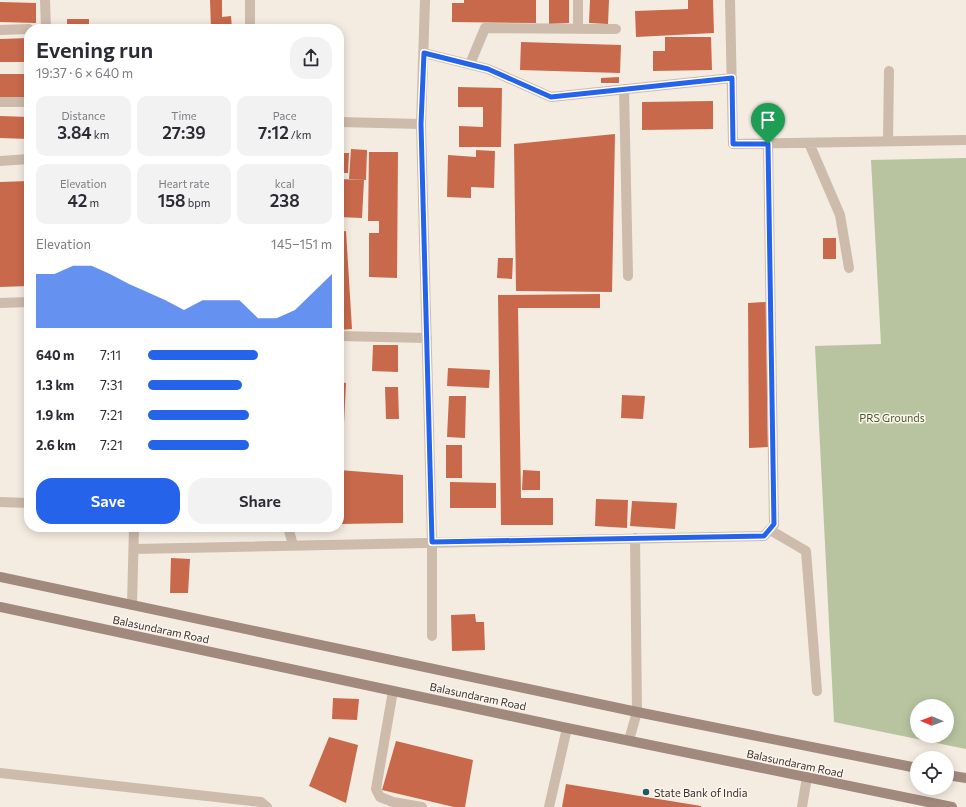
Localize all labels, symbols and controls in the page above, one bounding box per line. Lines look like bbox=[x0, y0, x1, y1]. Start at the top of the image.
text: Evening run bbox=[36, 36, 153, 63]
button: share bbox=[290, 37, 332, 79]
text: 19:37 · 6 × 640 m bbox=[36, 65, 133, 81]
pin bbox=[751, 103, 785, 144]
text: Distance bbox=[61, 109, 105, 122]
text: Time bbox=[171, 109, 197, 122]
text: Pace bbox=[273, 109, 297, 122]
icon: arrive bbox=[757, 109, 779, 131]
text: 3.84 bbox=[57, 122, 92, 143]
text: 27:39 bbox=[162, 122, 206, 143]
text: 7:12 bbox=[258, 122, 289, 143]
text: km bbox=[92, 128, 109, 141]
text: /km bbox=[289, 128, 311, 141]
text: Elevation bbox=[60, 177, 107, 190]
text: Heart rate bbox=[158, 177, 210, 190]
text: kcal bbox=[275, 177, 295, 190]
text: 42 bbox=[68, 190, 87, 211]
text: 158 bbox=[158, 190, 186, 211]
text: 238 bbox=[270, 190, 300, 211]
text: m bbox=[87, 196, 99, 209]
text: bpm bbox=[186, 196, 210, 209]
text: Elevation bbox=[36, 236, 91, 252]
text: 145–151 m bbox=[271, 236, 332, 252]
text: 640 m bbox=[36, 347, 74, 363]
text: 7:11 bbox=[100, 347, 121, 363]
text: 1.3 km bbox=[36, 377, 74, 393]
text: 7:31 bbox=[100, 377, 123, 393]
text: 1.9 km bbox=[36, 407, 74, 423]
text: 7:21 bbox=[100, 407, 123, 423]
park label: PRS Grounds bbox=[859, 411, 925, 424]
text: 2.6 km bbox=[36, 437, 76, 453]
text: 7:21 bbox=[100, 437, 123, 453]
button: Save bbox=[36, 478, 180, 524]
button: Share bbox=[188, 478, 332, 524]
street label: Balasundaram Road bbox=[112, 612, 210, 646]
street label: Balasundaram Road bbox=[429, 679, 527, 713]
north arrow bbox=[910, 699, 954, 743]
map controls bbox=[910, 699, 954, 795]
street label: Balasundaram Road bbox=[746, 746, 844, 780]
button: locate bbox=[910, 751, 954, 795]
place label: State Bank of India bbox=[654, 786, 747, 799]
marker: State Bank of India bbox=[641, 787, 651, 797]

